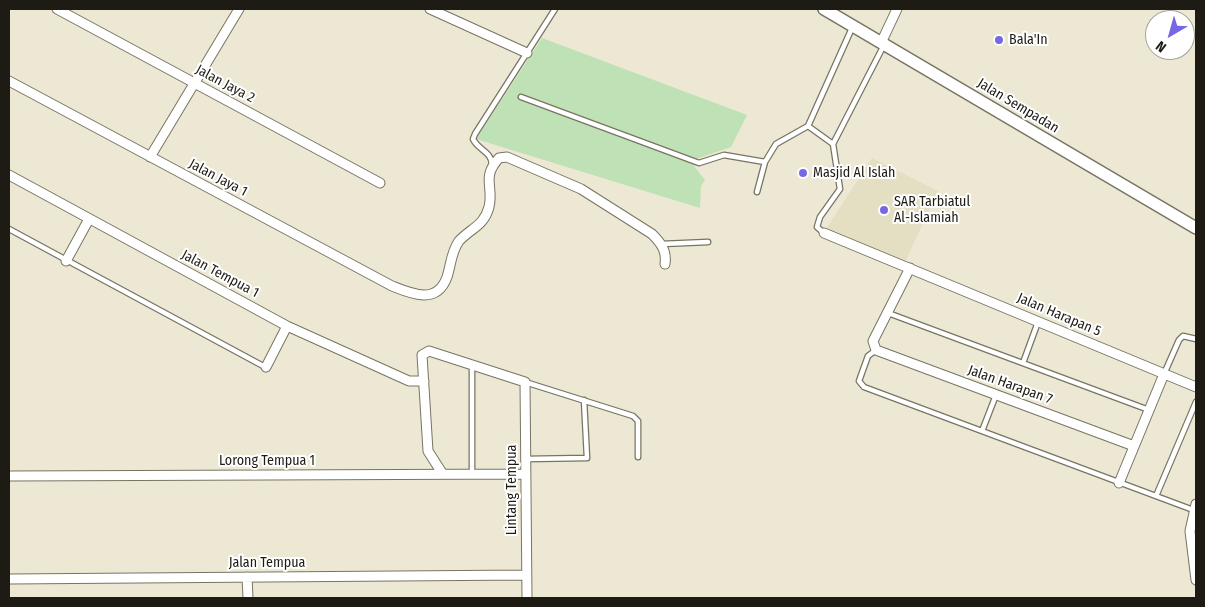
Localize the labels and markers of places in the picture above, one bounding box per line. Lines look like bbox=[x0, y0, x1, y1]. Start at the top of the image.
place label: Bala'In bbox=[1009, 32, 1048, 48]
marker: Bala'In bbox=[993, 34, 1005, 46]
place label: Masjid Al Islah bbox=[813, 165, 895, 181]
marker: Masjid Al Islah bbox=[797, 167, 809, 179]
place label: SAR Tarbiatul Al-Islamiah bbox=[894, 194, 970, 226]
marker: SAR Tarbiatul Al-Islamiah bbox=[878, 204, 890, 216]

